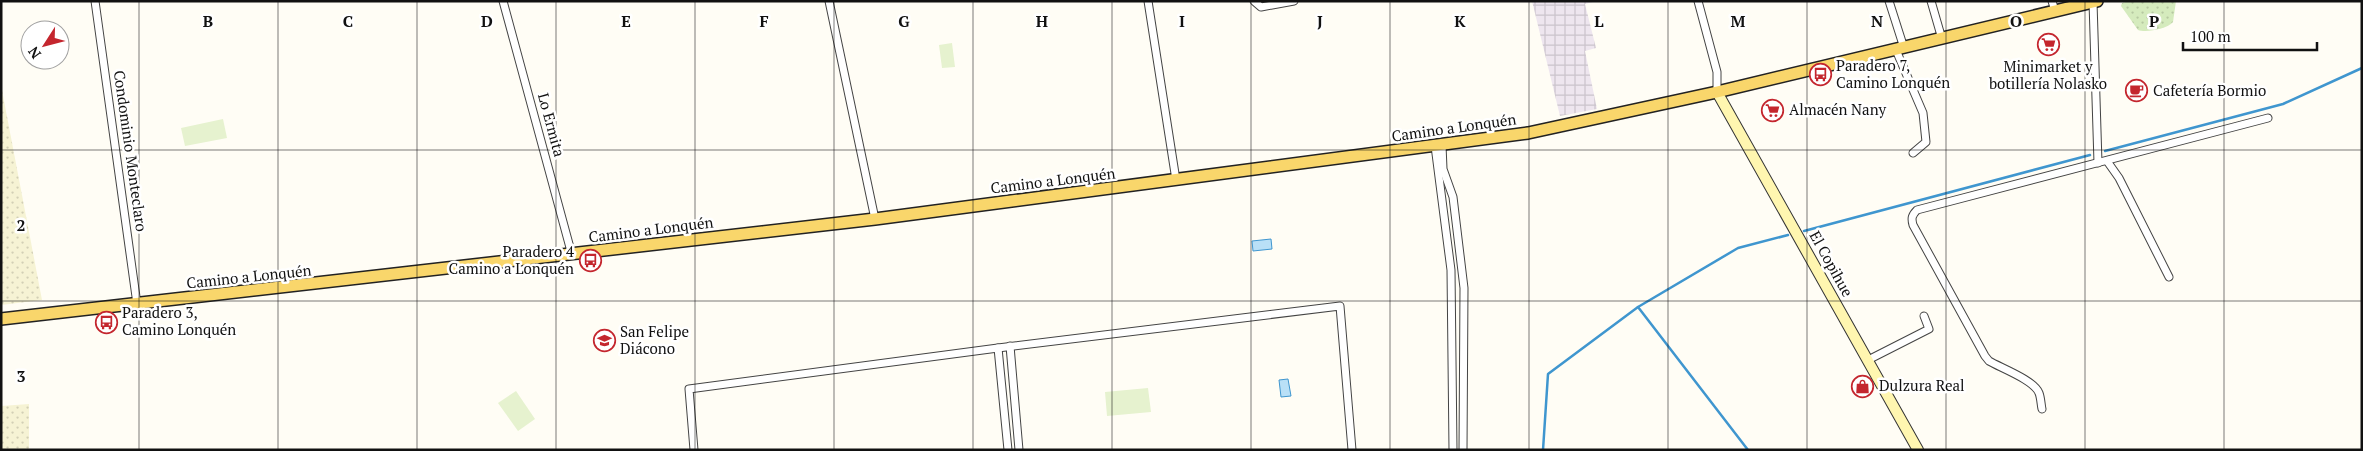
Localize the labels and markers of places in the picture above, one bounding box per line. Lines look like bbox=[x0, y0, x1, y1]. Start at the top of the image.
supermarket icon: Minimarket y botillería Nolasko bbox=[2036, 32, 2060, 56]
place label: Paradero 7, Camino Lonquén bbox=[1836, 55, 1950, 92]
place label: Minimarket y botillería Nolasko bbox=[1989, 56, 2107, 93]
bus stop icon: Paradero 7, Camino Lonquén bbox=[1808, 63, 1832, 87]
cafe icon: Cafetería Bormio bbox=[2125, 79, 2149, 103]
place label: Cafetería Bormio bbox=[2153, 80, 2266, 100]
supermarket icon: Almacén Nany bbox=[1761, 98, 1785, 122]
place label: Almacén Nany bbox=[1789, 99, 1887, 119]
place label: Paradero 4 Camino a Lonquén bbox=[449, 241, 574, 278]
bus stop icon: Paradero 4 Camino a Lonquén bbox=[578, 249, 602, 273]
place label: Paradero 3, Camino Lonquén bbox=[122, 302, 236, 339]
bus stop icon: Paradero 3, Camino Lonquén bbox=[94, 310, 118, 334]
place label: San Felipe Diácono bbox=[620, 321, 689, 358]
school or university icon: San Felipe Diácono bbox=[592, 329, 616, 353]
shop icon: Dulzura Real bbox=[1851, 374, 1875, 398]
place label: Dulzura Real bbox=[1879, 375, 1965, 395]

